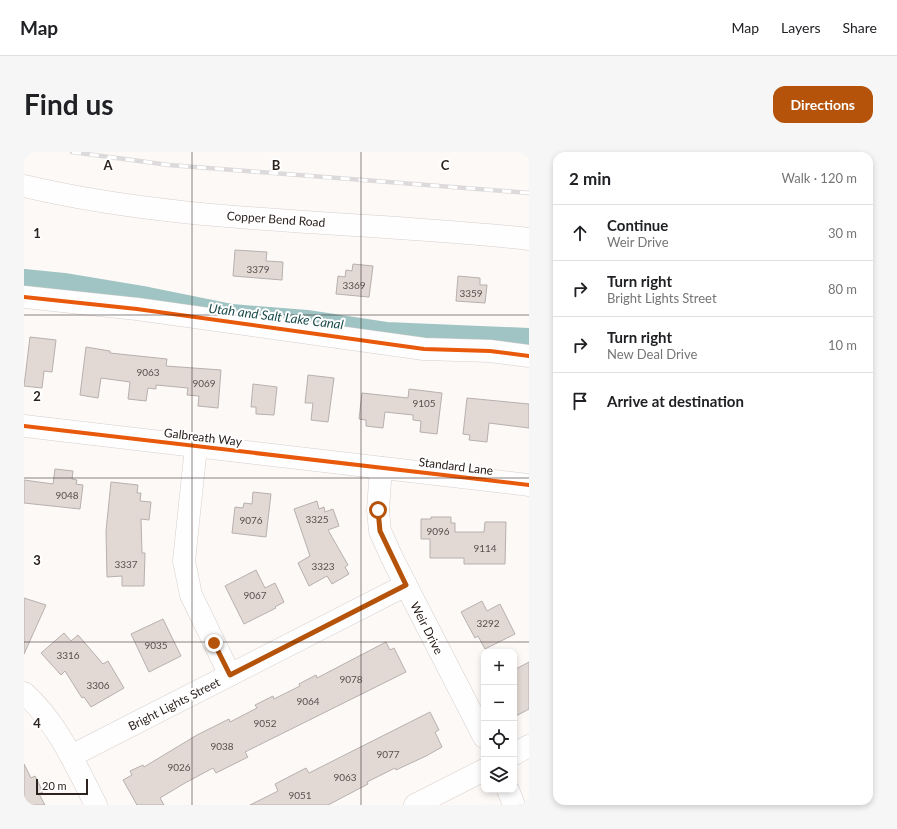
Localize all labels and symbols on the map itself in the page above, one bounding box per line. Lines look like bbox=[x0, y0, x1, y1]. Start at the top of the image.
text: A bbox=[102, 157, 113, 173]
text: B bbox=[272, 157, 281, 173]
text: C bbox=[441, 157, 450, 173]
street label: Copper Bend Road bbox=[226, 208, 326, 230]
text: 1 bbox=[33, 225, 41, 241]
house number: 3379 bbox=[246, 263, 270, 275]
house number: 3369 bbox=[342, 279, 366, 291]
house number: 3359 bbox=[459, 287, 483, 299]
water label: Utah and Salt Lake Canal bbox=[208, 300, 344, 332]
house number: 9063 bbox=[136, 366, 160, 378]
house number: 9069 bbox=[192, 377, 216, 389]
text: 2 bbox=[33, 388, 41, 404]
house number: 9105 bbox=[412, 397, 436, 409]
street label: Galbreath Way bbox=[163, 425, 244, 449]
street label: Standard Lane bbox=[418, 454, 494, 478]
house number: 9048 bbox=[55, 489, 79, 501]
route start bbox=[369, 501, 387, 519]
house number: 3325 bbox=[305, 513, 329, 525]
house number: 9076 bbox=[239, 514, 263, 526]
house number: 9096 bbox=[426, 525, 450, 537]
house number: 9114 bbox=[473, 542, 497, 554]
text: 3 bbox=[33, 552, 41, 568]
house number: 3337 bbox=[114, 558, 138, 570]
house number: 3323 bbox=[311, 560, 335, 572]
house number: 9067 bbox=[243, 589, 267, 601]
street label: Weir Drive bbox=[407, 599, 447, 657]
house number: 3292 bbox=[476, 617, 500, 629]
route end bbox=[205, 634, 223, 652]
house number: 9035 bbox=[144, 639, 168, 651]
house number: 3316 bbox=[56, 649, 80, 661]
house number: 9078 bbox=[339, 673, 363, 685]
street label: Bright Lights Street bbox=[126, 674, 223, 734]
house number: 3306 bbox=[86, 679, 110, 691]
house number: 9064 bbox=[296, 695, 320, 707]
text: 4 bbox=[33, 715, 41, 731]
house number: 9052 bbox=[253, 717, 277, 729]
house number: 9038 bbox=[210, 740, 234, 752]
house number: 9077 bbox=[376, 748, 400, 760]
house number: 9026 bbox=[167, 761, 191, 773]
house number: 9063 bbox=[333, 771, 357, 783]
scale bar bbox=[36, 777, 88, 796]
house number: 9051 bbox=[288, 789, 312, 801]

